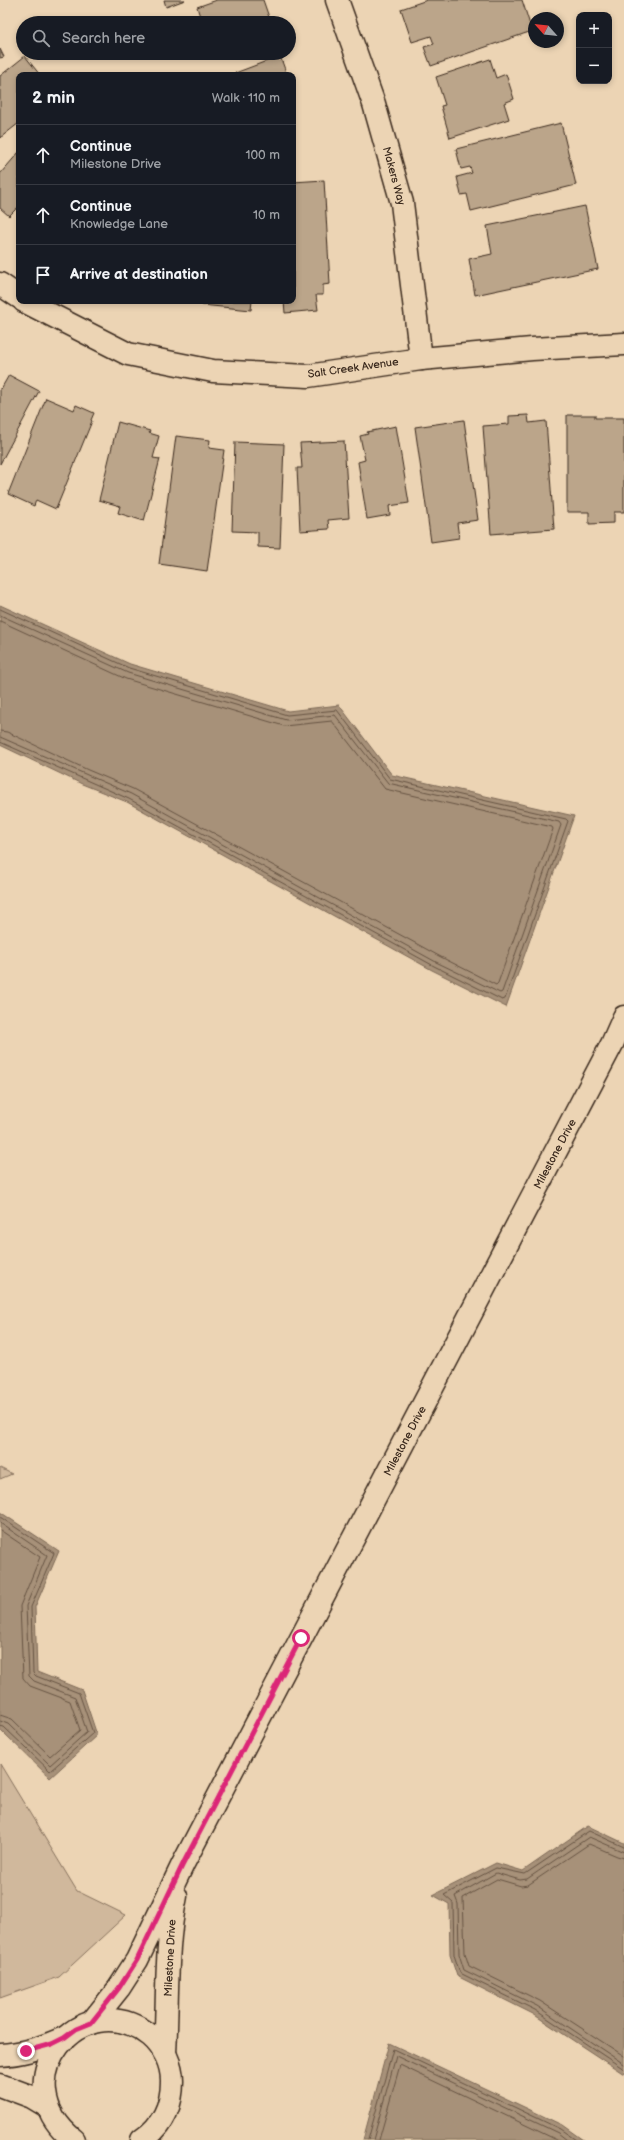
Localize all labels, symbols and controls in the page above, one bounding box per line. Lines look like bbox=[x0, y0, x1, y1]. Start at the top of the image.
north arrow bbox=[528, 12, 564, 48]
map controls bbox=[576, 12, 612, 84]
button: + bbox=[576, 12, 612, 48]
search box bbox=[16, 16, 296, 60]
icon: search bbox=[30, 27, 52, 49]
text: Search here bbox=[62, 29, 145, 48]
button: − bbox=[576, 48, 612, 84]
text: 2 min bbox=[32, 88, 75, 108]
text: Walk · 110 m bbox=[212, 90, 280, 106]
text: Continue bbox=[70, 137, 132, 156]
icon: ahead bbox=[32, 144, 54, 166]
street label: Makers Way bbox=[380, 145, 408, 207]
text: 100 m bbox=[245, 147, 280, 163]
text: Milestone Drive bbox=[70, 156, 161, 172]
text: Continue bbox=[70, 197, 132, 216]
icon: ahead bbox=[32, 204, 54, 226]
text: 10 m bbox=[253, 207, 280, 223]
text: Knowledge Lane bbox=[70, 216, 168, 232]
icon: arrive bbox=[32, 264, 54, 286]
text: Arrive at destination bbox=[70, 265, 208, 284]
street label: Salt Creek Avenue bbox=[307, 355, 400, 381]
street label: Milestone Drive bbox=[531, 1116, 579, 1191]
street label: Milestone Drive bbox=[381, 1403, 429, 1478]
route start bbox=[292, 1629, 310, 1647]
street label: Milestone Drive bbox=[161, 1919, 179, 1997]
route end bbox=[17, 2042, 35, 2060]

